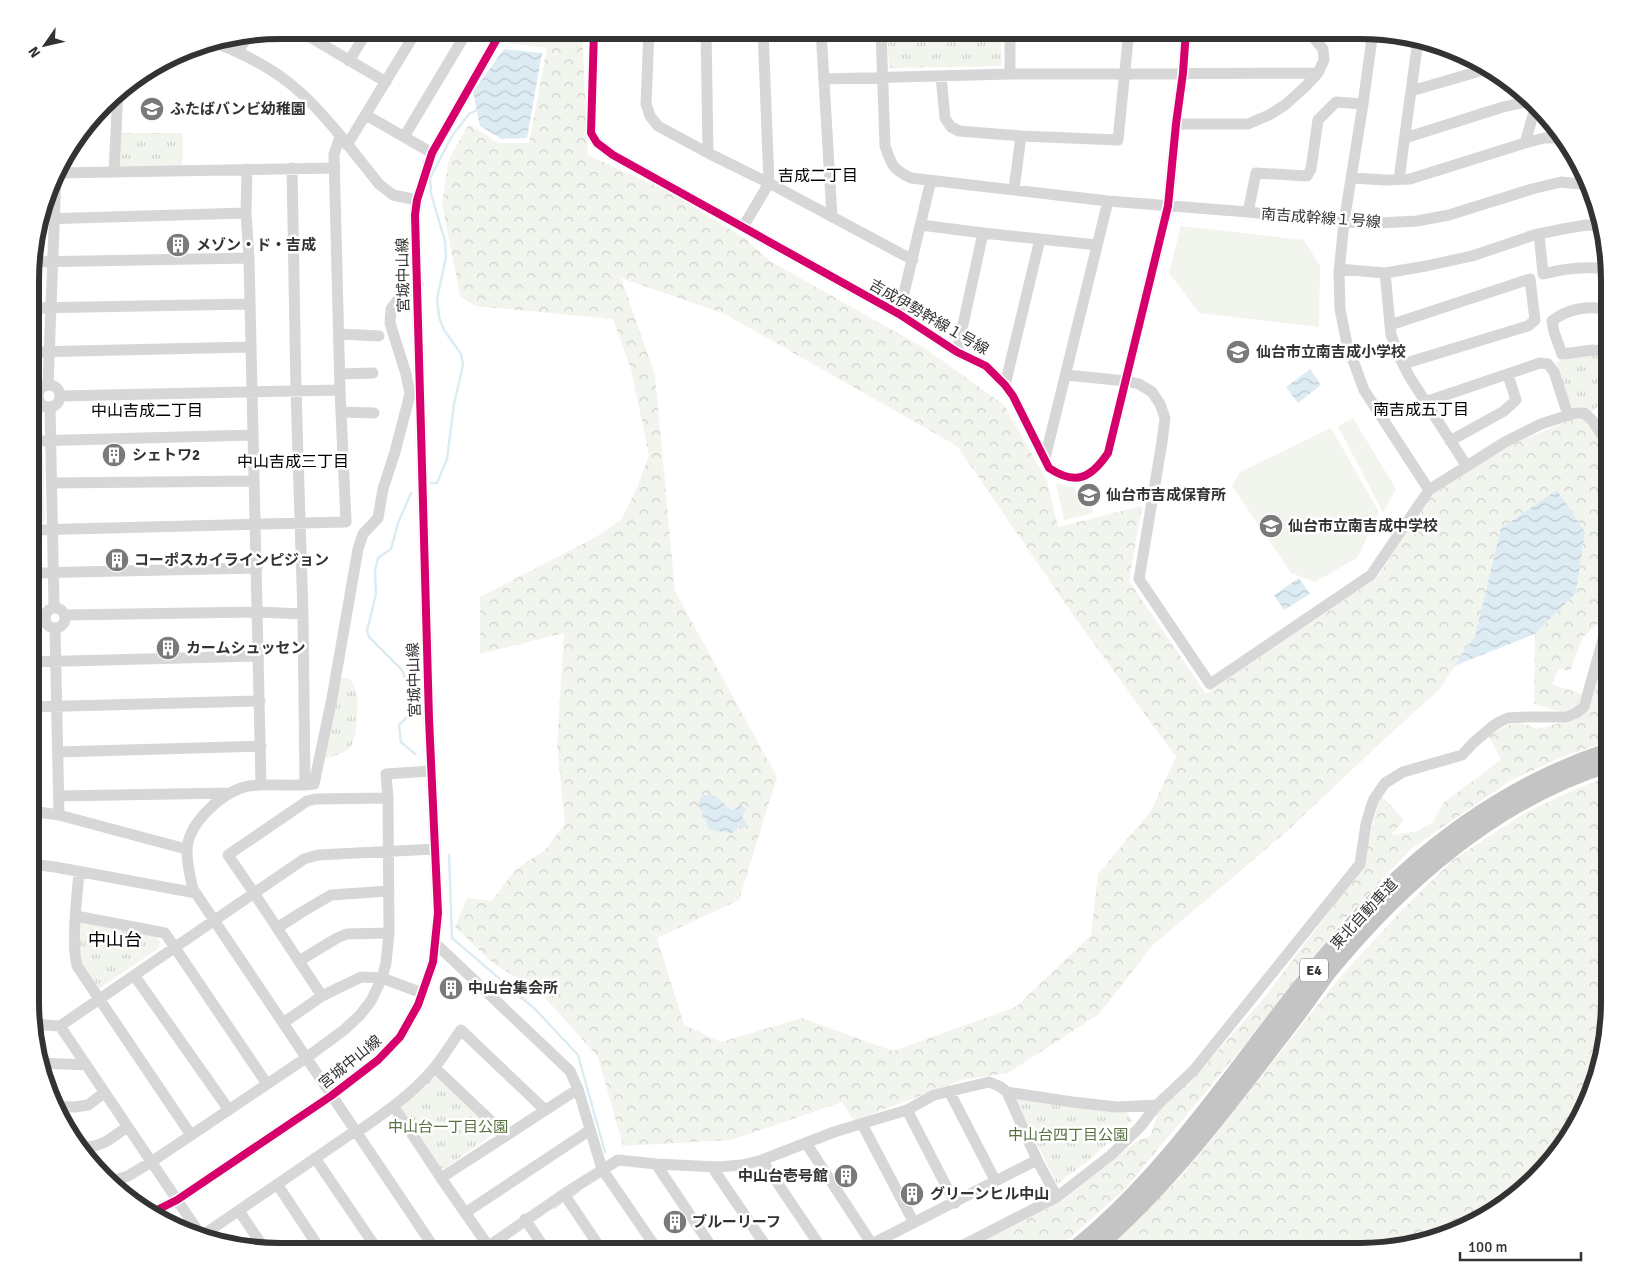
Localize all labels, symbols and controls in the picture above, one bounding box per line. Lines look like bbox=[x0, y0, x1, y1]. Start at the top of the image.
north arrow bbox=[20, 20, 70, 70]
text: N bbox=[25, 43, 44, 61]
school or university icon: ふたばバンビ幼稚園 bbox=[139, 96, 165, 122]
place label: ふたばバンビ幼稚園 bbox=[170, 100, 306, 118]
district label: 吉成二丁目 bbox=[778, 166, 858, 186]
street label: 南吉成幹線１号線 bbox=[1261, 205, 1381, 231]
building icon: メゾン・ド・吉成 bbox=[165, 232, 191, 258]
place label: メゾン・ド・吉成 bbox=[196, 236, 316, 254]
street label: 宮城中山線 bbox=[393, 237, 413, 313]
street label: 吉成伊勢幹線１号線 bbox=[866, 275, 992, 359]
school or university icon: 仙台市立南吉成小学校 bbox=[1225, 339, 1251, 365]
place label: 仙台市立南吉成小学校 bbox=[1256, 343, 1406, 361]
district label: 南吉成五丁目 bbox=[1373, 400, 1469, 420]
district label: 中山吉成二丁目 bbox=[91, 401, 203, 421]
building icon: シェトワ2 bbox=[101, 442, 127, 468]
place label: シェトワ2 bbox=[132, 446, 200, 464]
district label: 中山吉成三丁目 bbox=[237, 452, 349, 472]
school or university icon: 仙台市吉成保育所 bbox=[1076, 482, 1102, 508]
place label: 仙台市吉成保育所 bbox=[1106, 486, 1226, 504]
school or university icon: 仙台市立南吉成中学校 bbox=[1258, 513, 1284, 539]
place label: 仙台市立南吉成中学校 bbox=[1288, 517, 1438, 535]
building icon: コーポスカイラインピジョン bbox=[104, 547, 130, 573]
place label: コーポスカイラインピジョン bbox=[134, 551, 329, 569]
building icon: カームシュッセン bbox=[155, 635, 181, 661]
place label: カームシュッセン bbox=[186, 639, 306, 657]
street label: 宮城中山線 bbox=[404, 642, 424, 718]
street label: 東北自動車道 bbox=[1327, 875, 1401, 953]
district label: 中山台 bbox=[88, 929, 142, 951]
road number: E4 bbox=[1300, 958, 1328, 982]
building icon: 中山台集会所 bbox=[438, 975, 464, 1001]
place label: 中山台集会所 bbox=[468, 979, 558, 997]
street label: 宮城中山線 bbox=[315, 1031, 385, 1093]
park label: 中山台一丁目公園 bbox=[388, 1118, 508, 1136]
park label: 中山台四丁目公園 bbox=[1008, 1126, 1128, 1144]
building icon: 中山台壱号館 bbox=[833, 1163, 859, 1189]
place label: 中山台壱号館 bbox=[738, 1167, 828, 1185]
building icon: グリーンヒル中山 bbox=[899, 1181, 925, 1207]
place label: グリーンヒル中山 bbox=[930, 1185, 1049, 1203]
building icon: ブルーリーフ bbox=[662, 1209, 688, 1235]
place label: ブルーリーフ bbox=[692, 1213, 781, 1231]
scale bar bbox=[1460, 1230, 1581, 1262]
text: 100 m bbox=[1468, 1238, 1508, 1256]

